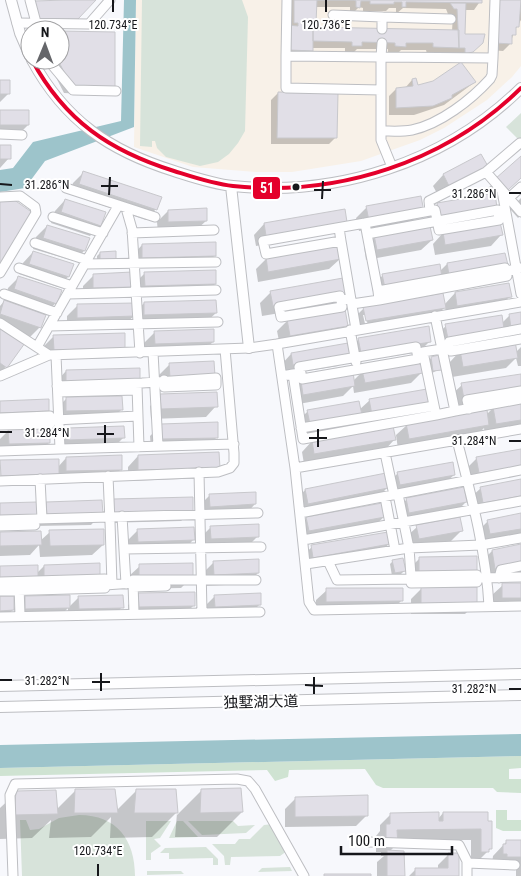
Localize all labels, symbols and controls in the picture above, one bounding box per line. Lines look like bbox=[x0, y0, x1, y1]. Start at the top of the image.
text: 120.734°E bbox=[88, 18, 138, 32]
text: 120.736°E bbox=[301, 18, 351, 32]
north arrow bbox=[20, 20, 70, 70]
text: N bbox=[41, 24, 50, 40]
line badge: 51 bbox=[252, 176, 281, 200]
text: 31.286°N bbox=[25, 178, 69, 192]
text: 51 bbox=[260, 180, 274, 196]
unlabelled marker bbox=[291, 182, 301, 192]
text: 31.286°N bbox=[452, 187, 496, 201]
text: 31.284°N bbox=[25, 426, 69, 440]
text: 31.284°N bbox=[452, 434, 496, 448]
text: 31.282°N bbox=[25, 674, 69, 688]
text: 31.282°N bbox=[452, 682, 496, 696]
street label: 独墅湖大道 bbox=[223, 692, 299, 712]
scale bar bbox=[341, 824, 452, 856]
text: 100 m bbox=[348, 832, 385, 850]
text: 120.734°E bbox=[73, 844, 123, 858]

